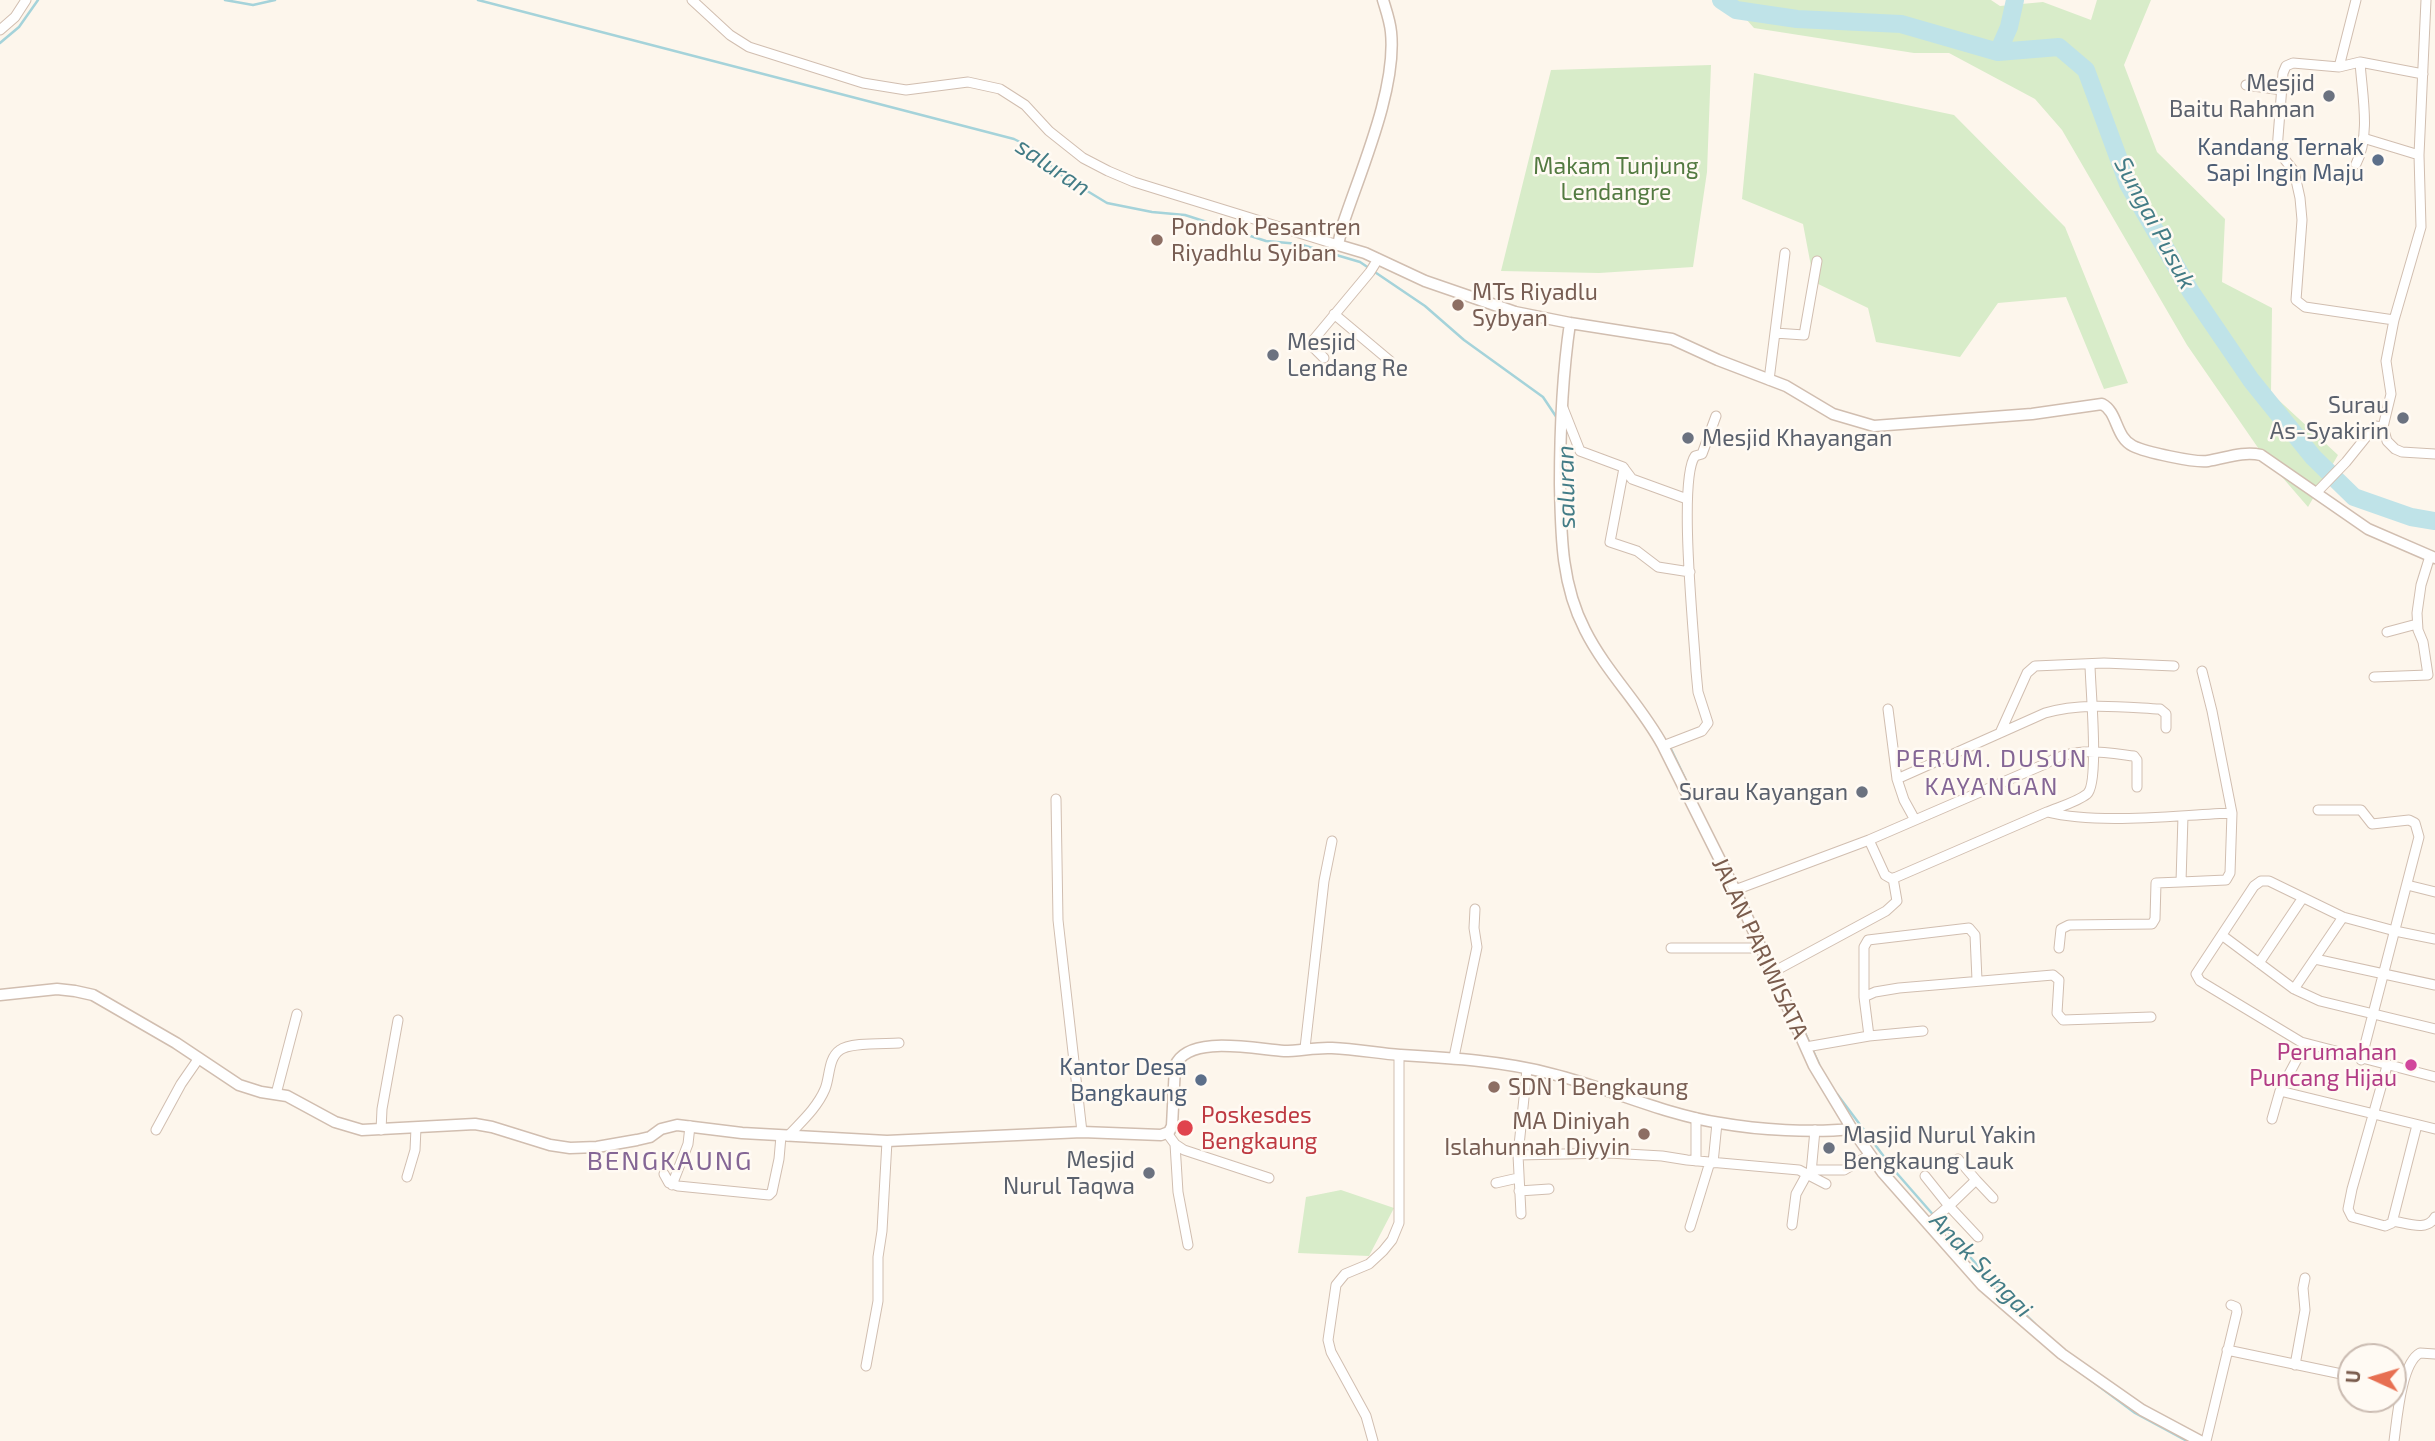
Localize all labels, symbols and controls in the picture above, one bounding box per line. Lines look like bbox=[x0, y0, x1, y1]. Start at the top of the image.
place label: Mesjid Baitu Rahman bbox=[2169, 69, 2315, 123]
marker: Mesjid Baitu Rahman bbox=[2321, 88, 2337, 104]
water label: saluran bbox=[1010, 132, 1096, 202]
place label: Kandang Ternak Sapi Ingin Maju bbox=[2197, 133, 2364, 187]
park label: Makam Tunjung Lendangre bbox=[1533, 152, 1699, 206]
water label: Sungai Pusuk bbox=[2108, 152, 2202, 294]
marker: Kandang Ternak Sapi Ingin Maju bbox=[2370, 152, 2386, 168]
place label: Pondok Pesantren Riyadhlu Syiban bbox=[1171, 213, 1361, 267]
marker: Pondok Pesantren Riyadhlu Syiban bbox=[1149, 232, 1165, 248]
place label: MTs Riyadlu Sybyan bbox=[1472, 278, 1598, 332]
marker: MTs Riyadlu Sybyan bbox=[1450, 297, 1466, 313]
place label: Mesjid Lendang Re bbox=[1287, 328, 1408, 382]
marker: Mesjid Lendang Re bbox=[1265, 347, 1281, 363]
place label: Surau As-Syakirin bbox=[2270, 391, 2389, 445]
marker: Surau As-Syakirin bbox=[2395, 410, 2411, 426]
place label: Mesjid Khayangan bbox=[1702, 424, 1892, 452]
marker: Mesjid Khayangan bbox=[1680, 430, 1696, 446]
water label: saluran bbox=[1551, 445, 1581, 529]
district label: PERUM. DUSUN KAYANGAN bbox=[1897, 745, 2087, 801]
place label: Surau Kayangan bbox=[1679, 778, 1848, 806]
marker: Surau Kayangan bbox=[1854, 784, 1870, 800]
street label: JALAN PARIWISATA bbox=[1706, 853, 1814, 1043]
place label: Perumahan Puncang Hijau bbox=[2249, 1038, 2397, 1092]
place label: Kantor Desa Bangkaung bbox=[1059, 1053, 1187, 1107]
marker: Perumahan Puncang Hijau bbox=[2403, 1057, 2419, 1073]
marker: Kantor Desa Bangkaung bbox=[1193, 1072, 1209, 1088]
place label: SDN 1 Bengkaung bbox=[1508, 1073, 1688, 1101]
marker: SDN 1 Bengkaung bbox=[1486, 1079, 1502, 1095]
place label: Poskesdes Bengkaung bbox=[1201, 1101, 1317, 1155]
place label: MA Diniyah Islahunnah Diyyin bbox=[1444, 1107, 1630, 1161]
marker: Poskesdes Bengkaung bbox=[1175, 1118, 1195, 1138]
place label: Masjid Nurul Yakin Bengkaung Lauk bbox=[1843, 1121, 2036, 1175]
marker: MA Diniyah Islahunnah Diyyin bbox=[1636, 1126, 1652, 1142]
marker: Masjid Nurul Yakin Bengkaung Lauk bbox=[1821, 1140, 1837, 1156]
district label: BENGKAUNG bbox=[588, 1145, 752, 1177]
place label: Mesjid Nurul Taqwa bbox=[1003, 1146, 1135, 1200]
marker: Mesjid Nurul Taqwa bbox=[1141, 1165, 1157, 1181]
water label: Anak Sungai bbox=[1924, 1207, 2038, 1323]
north arrow bbox=[2337, 1343, 2407, 1413]
text: U bbox=[2341, 1369, 2364, 1384]

